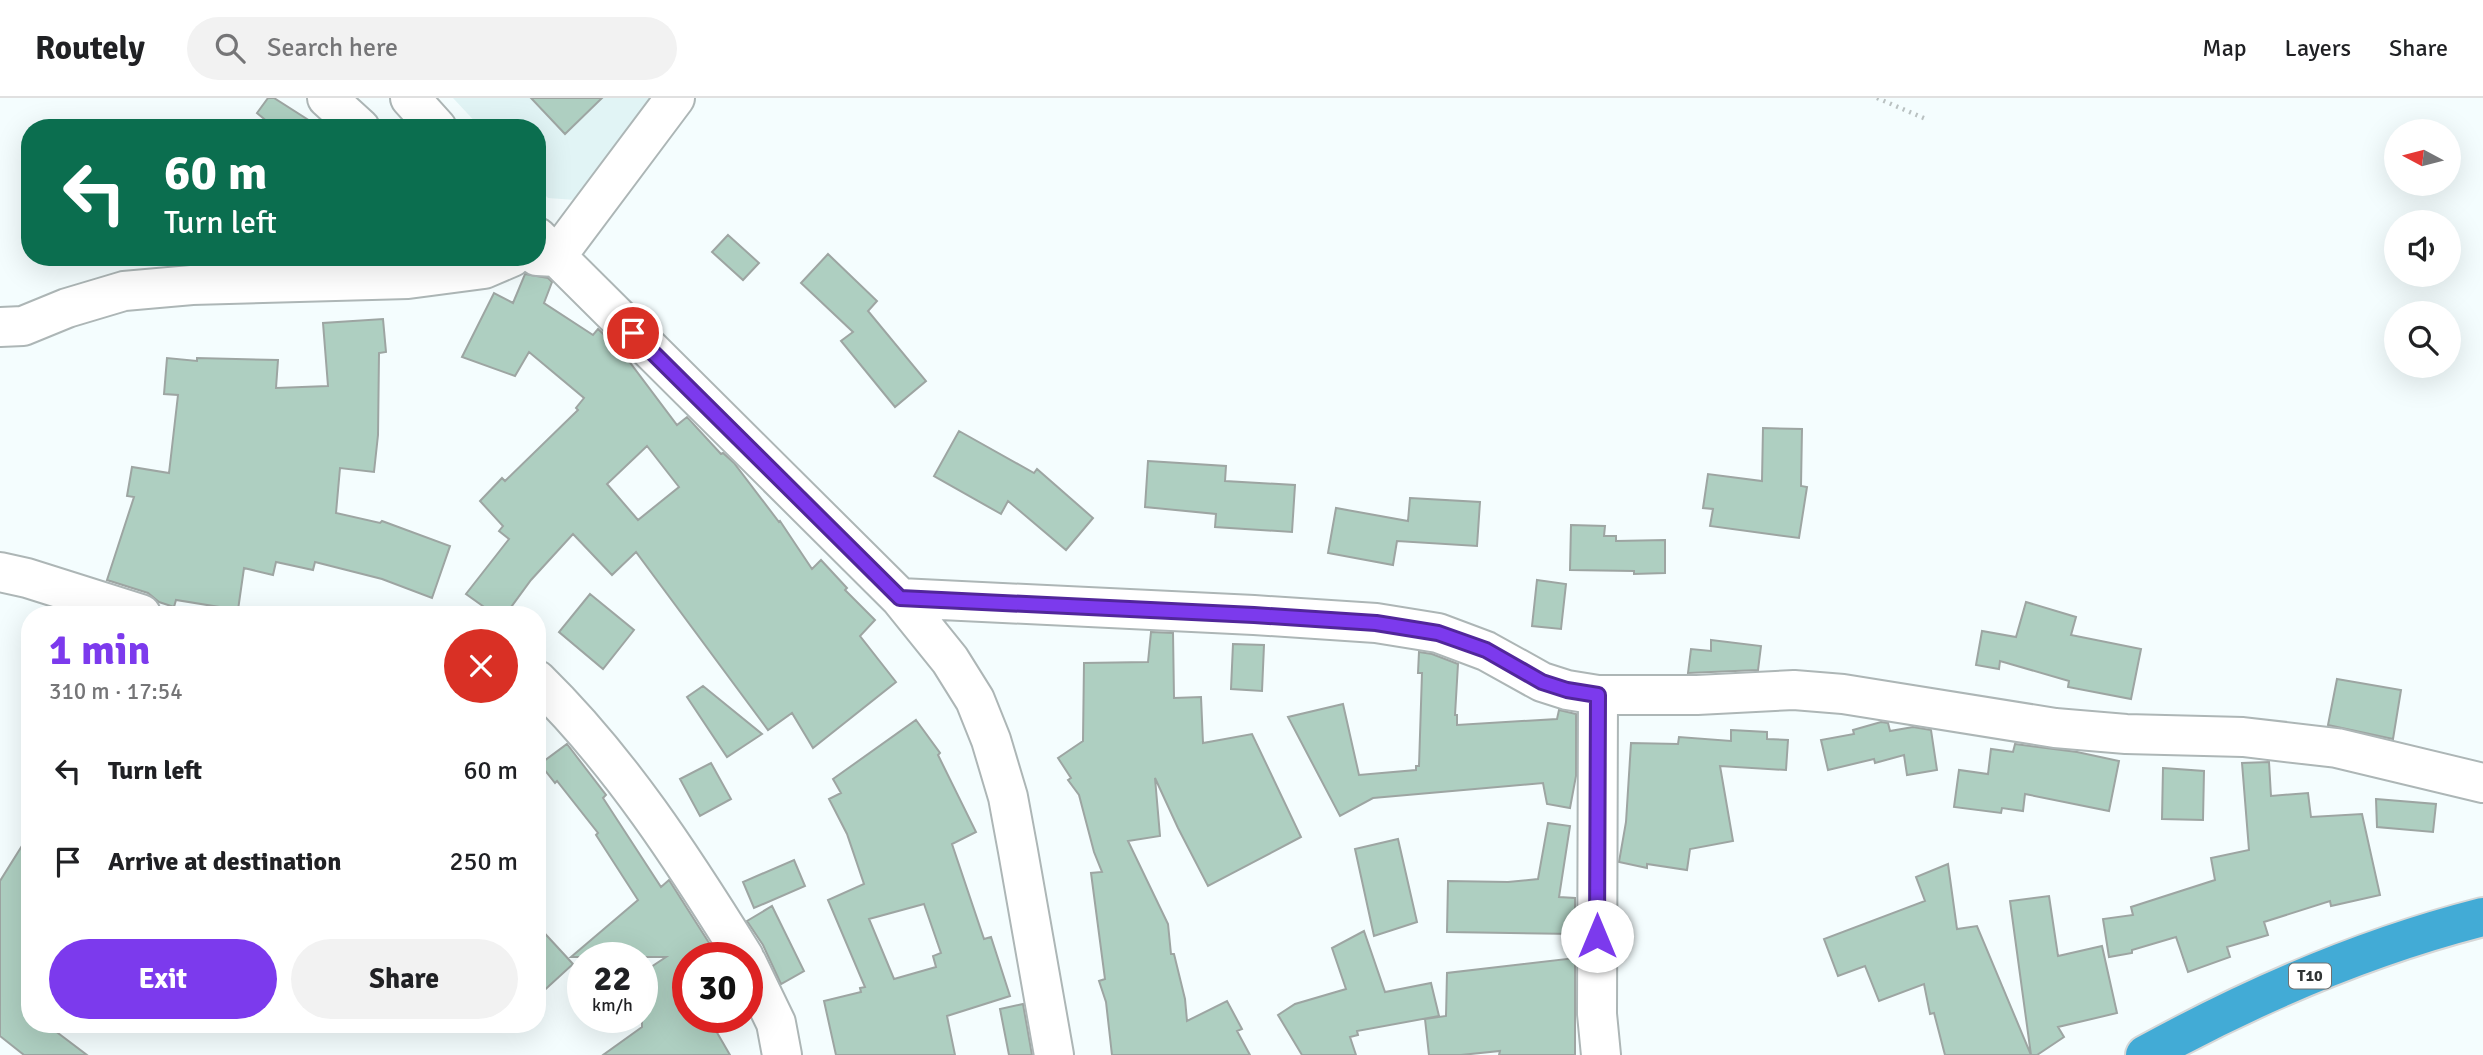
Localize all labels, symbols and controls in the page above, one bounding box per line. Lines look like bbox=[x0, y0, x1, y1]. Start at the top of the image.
search box bbox=[187, 17, 677, 80]
text: Routely bbox=[35, 28, 145, 69]
icon: search bbox=[211, 29, 249, 67]
text: Search here bbox=[267, 32, 398, 64]
text: Map bbox=[2202, 33, 2247, 63]
text: Layers bbox=[2285, 33, 2351, 63]
text: Share bbox=[2389, 33, 2448, 63]
north arrow bbox=[2384, 119, 2460, 196]
map controls bbox=[2384, 119, 2461, 378]
text: 60 m bbox=[164, 143, 267, 203]
icon: left bbox=[49, 147, 140, 238]
text: Turn left bbox=[164, 203, 277, 242]
button: sound bbox=[2384, 210, 2461, 287]
button: search bbox=[2384, 301, 2461, 378]
pin bbox=[603, 303, 663, 363]
icon: arrive bbox=[614, 314, 652, 352]
text: 1 min bbox=[49, 625, 150, 676]
button: close bbox=[444, 629, 518, 703]
text: 310 m · 17:54 bbox=[49, 677, 183, 706]
icon: left bbox=[49, 752, 87, 790]
text: Turn left bbox=[108, 755, 202, 787]
text: 60 m bbox=[463, 755, 518, 787]
icon: arrive bbox=[49, 843, 87, 881]
text: Arrive at destination bbox=[108, 846, 341, 878]
text: 250 m bbox=[449, 846, 518, 878]
position arrow bbox=[1560, 899, 1634, 973]
button: Exit bbox=[49, 939, 277, 1019]
button: Share bbox=[291, 939, 518, 1019]
speed limit sign: 30 bbox=[672, 942, 763, 1033]
text: 22 bbox=[594, 957, 631, 1000]
road number: T10 bbox=[2289, 964, 2331, 988]
text: km/h bbox=[592, 994, 633, 1016]

